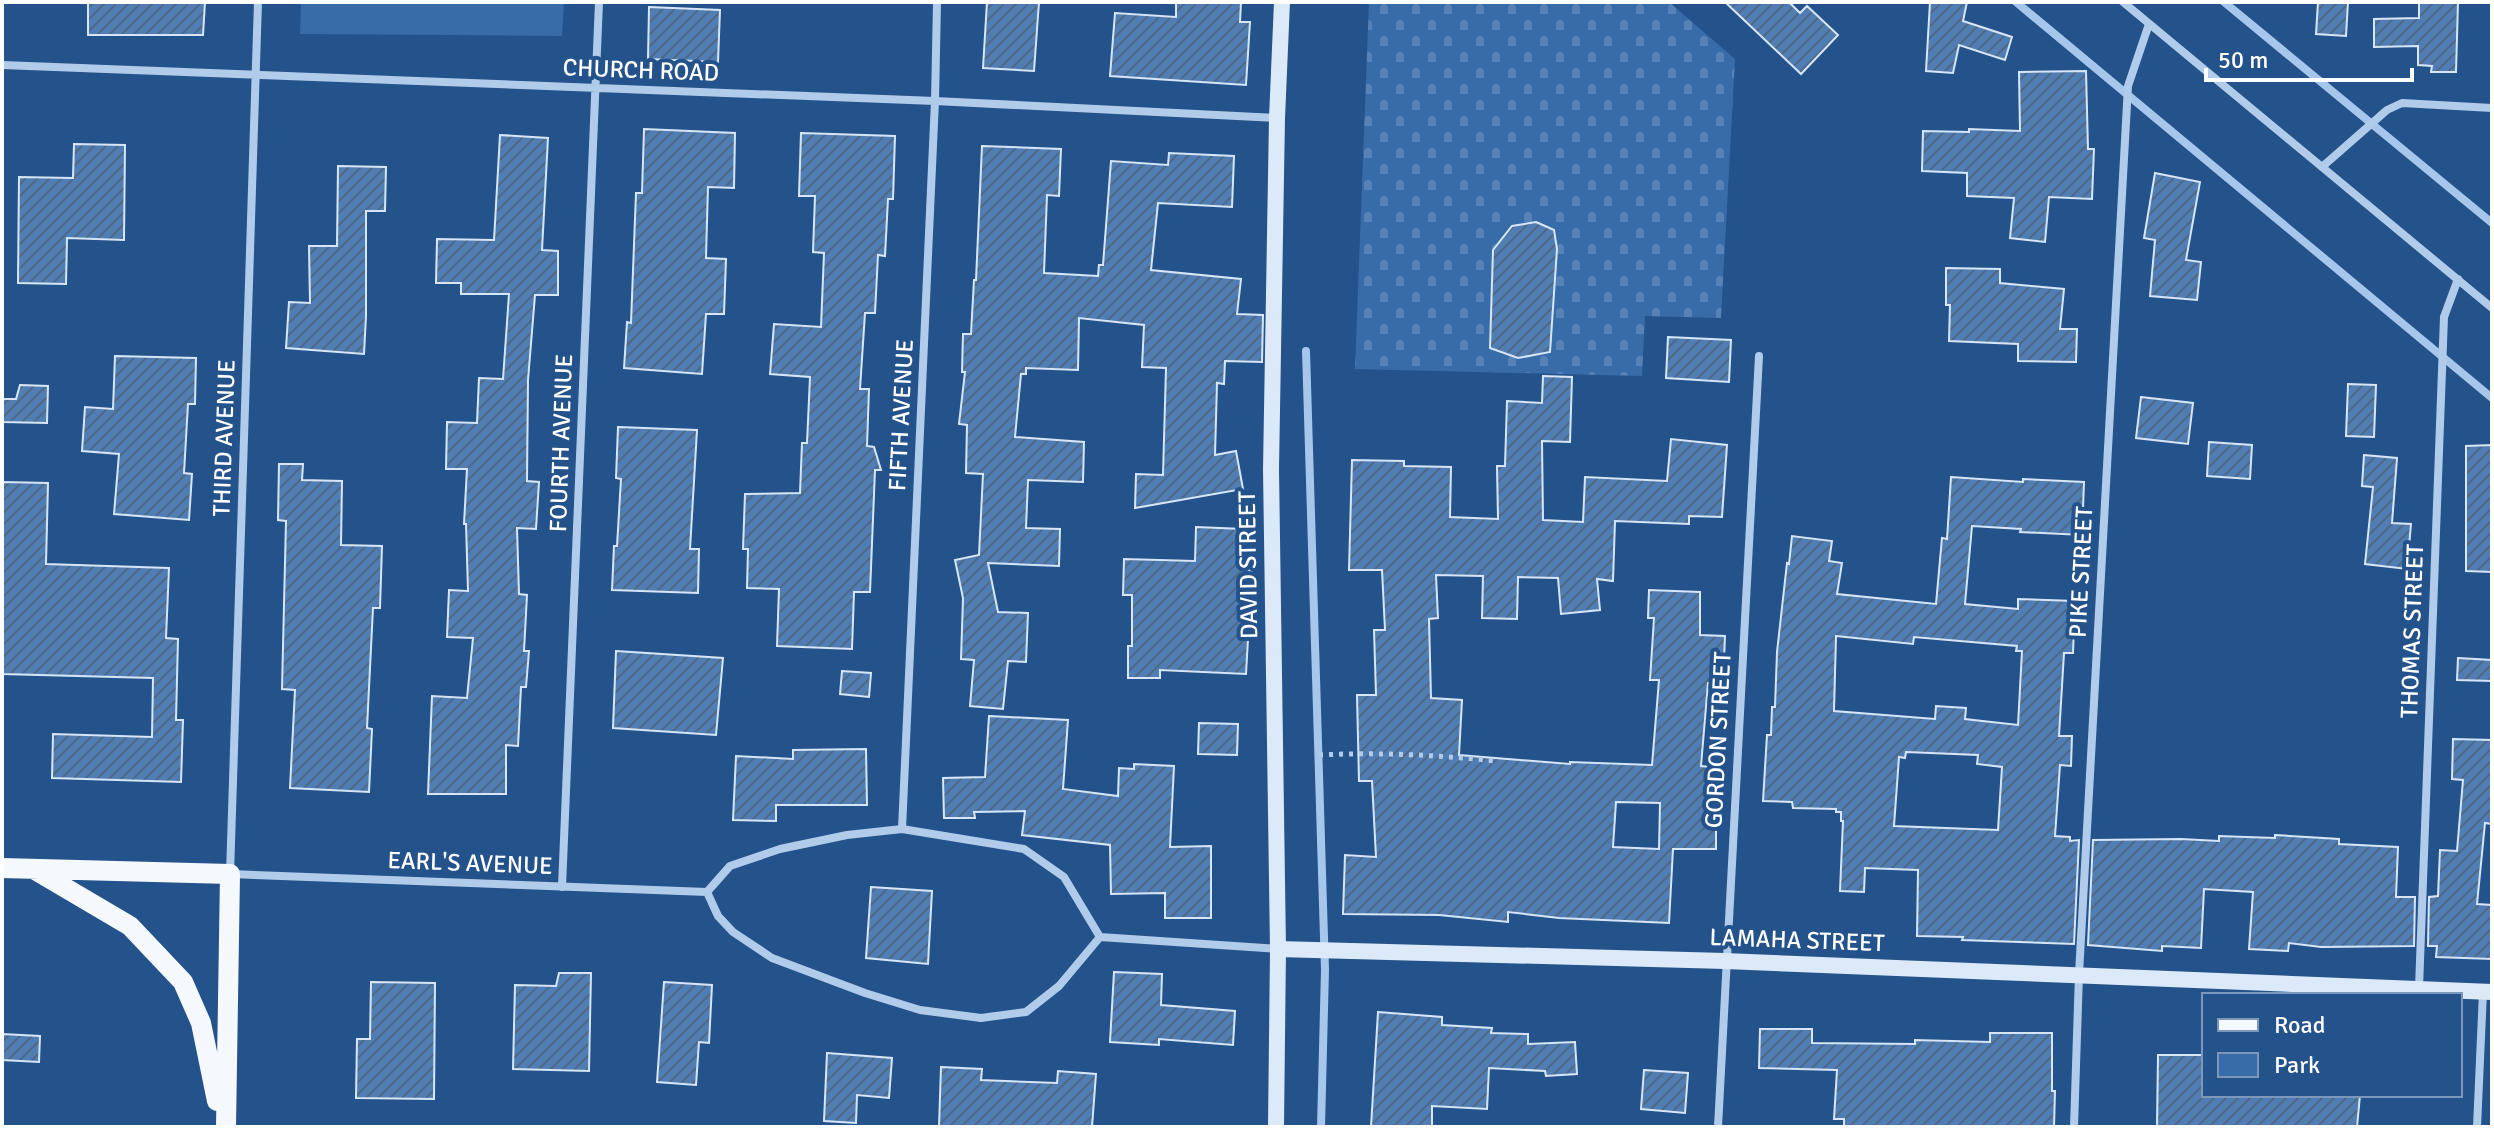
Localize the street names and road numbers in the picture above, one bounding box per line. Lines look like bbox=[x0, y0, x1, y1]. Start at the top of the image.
street label: CHURCH ROAD bbox=[562, 52, 720, 88]
street label: FIFTH AVENUE bbox=[882, 338, 920, 492]
street label: FOURTH AVENUE bbox=[543, 353, 579, 533]
street label: THIRD AVENUE bbox=[206, 359, 242, 517]
street label: DAVID STREET bbox=[1232, 490, 1264, 639]
street label: PIKE STREET bbox=[2063, 505, 2099, 639]
street label: THOMAS STREET bbox=[2394, 543, 2430, 719]
street label: GORDON STREET bbox=[1698, 651, 1738, 829]
street label: EARL'S AVENUE bbox=[387, 845, 553, 881]
street label: LAMAHA STREET bbox=[1709, 922, 1885, 958]

